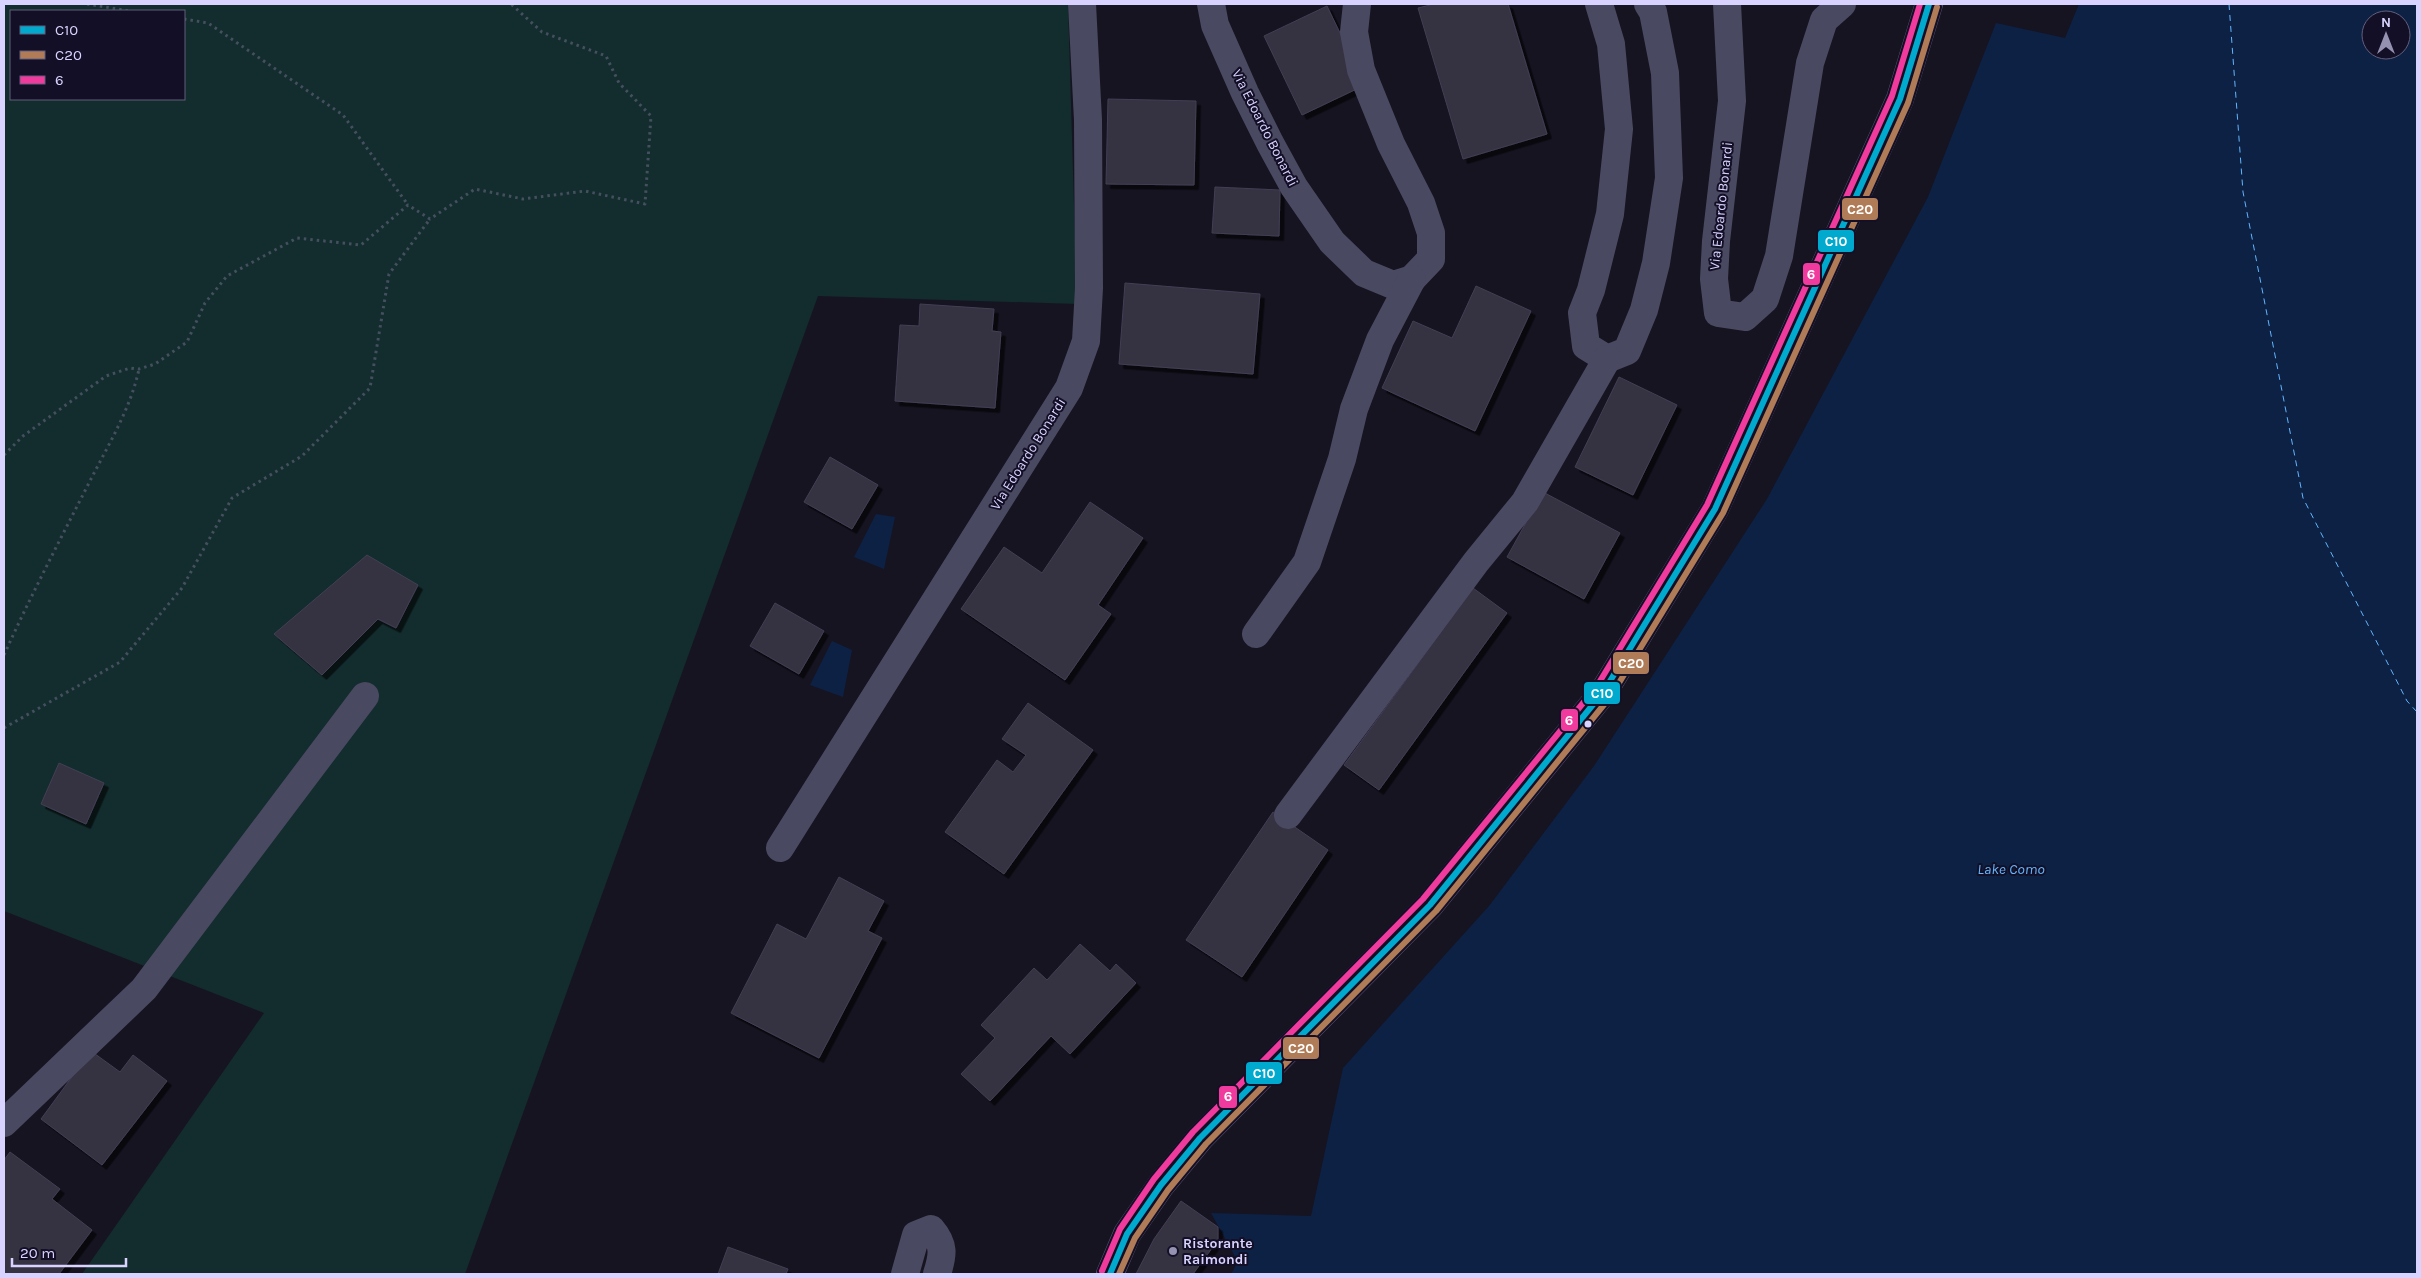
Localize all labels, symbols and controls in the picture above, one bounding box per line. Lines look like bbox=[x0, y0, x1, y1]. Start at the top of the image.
legend bbox=[10, 10, 185, 100]
north arrow bbox=[2361, 10, 2411, 60]
text: N bbox=[2381, 14, 2391, 31]
text: C10 bbox=[55, 21, 78, 39]
text: C20 bbox=[55, 46, 82, 64]
street label: Via Edoardo Bonardi bbox=[1228, 67, 1302, 189]
text: 6 bbox=[55, 71, 64, 89]
street label: Via Edoardo Bonardi bbox=[1706, 141, 1736, 271]
line badge: C20 bbox=[1841, 197, 1879, 221]
text: C20 bbox=[1847, 201, 1873, 218]
line badge: C10 bbox=[1817, 229, 1855, 253]
text: C10 bbox=[1825, 233, 1848, 250]
line badge: 6 bbox=[1802, 262, 1821, 286]
text: 6 bbox=[1807, 266, 1815, 283]
street label: Via Edoardo Bonardi bbox=[987, 395, 1069, 513]
line badge: C20 bbox=[1612, 651, 1650, 675]
text: C20 bbox=[1618, 655, 1644, 672]
line badge: C10 bbox=[1583, 681, 1621, 705]
text: C10 bbox=[1591, 685, 1614, 702]
line badge: 6 bbox=[1560, 708, 1579, 732]
text: 6 bbox=[1565, 712, 1573, 729]
unlabelled marker bbox=[1583, 719, 1593, 729]
water label: Lake Como bbox=[1977, 860, 2045, 878]
line badge: C20 bbox=[1282, 1036, 1320, 1060]
text: C20 bbox=[1288, 1040, 1314, 1057]
line badge: C10 bbox=[1245, 1061, 1283, 1085]
text: C10 bbox=[1253, 1065, 1276, 1082]
line badge: 6 bbox=[1218, 1085, 1238, 1109]
text: 6 bbox=[1224, 1088, 1232, 1105]
place label: Ristorante Raimondi bbox=[1183, 1235, 1253, 1268]
scale bar bbox=[12, 1236, 126, 1268]
text: 20 m bbox=[20, 1244, 55, 1262]
marker: Ristorante Raimondi bbox=[1167, 1245, 1179, 1257]

